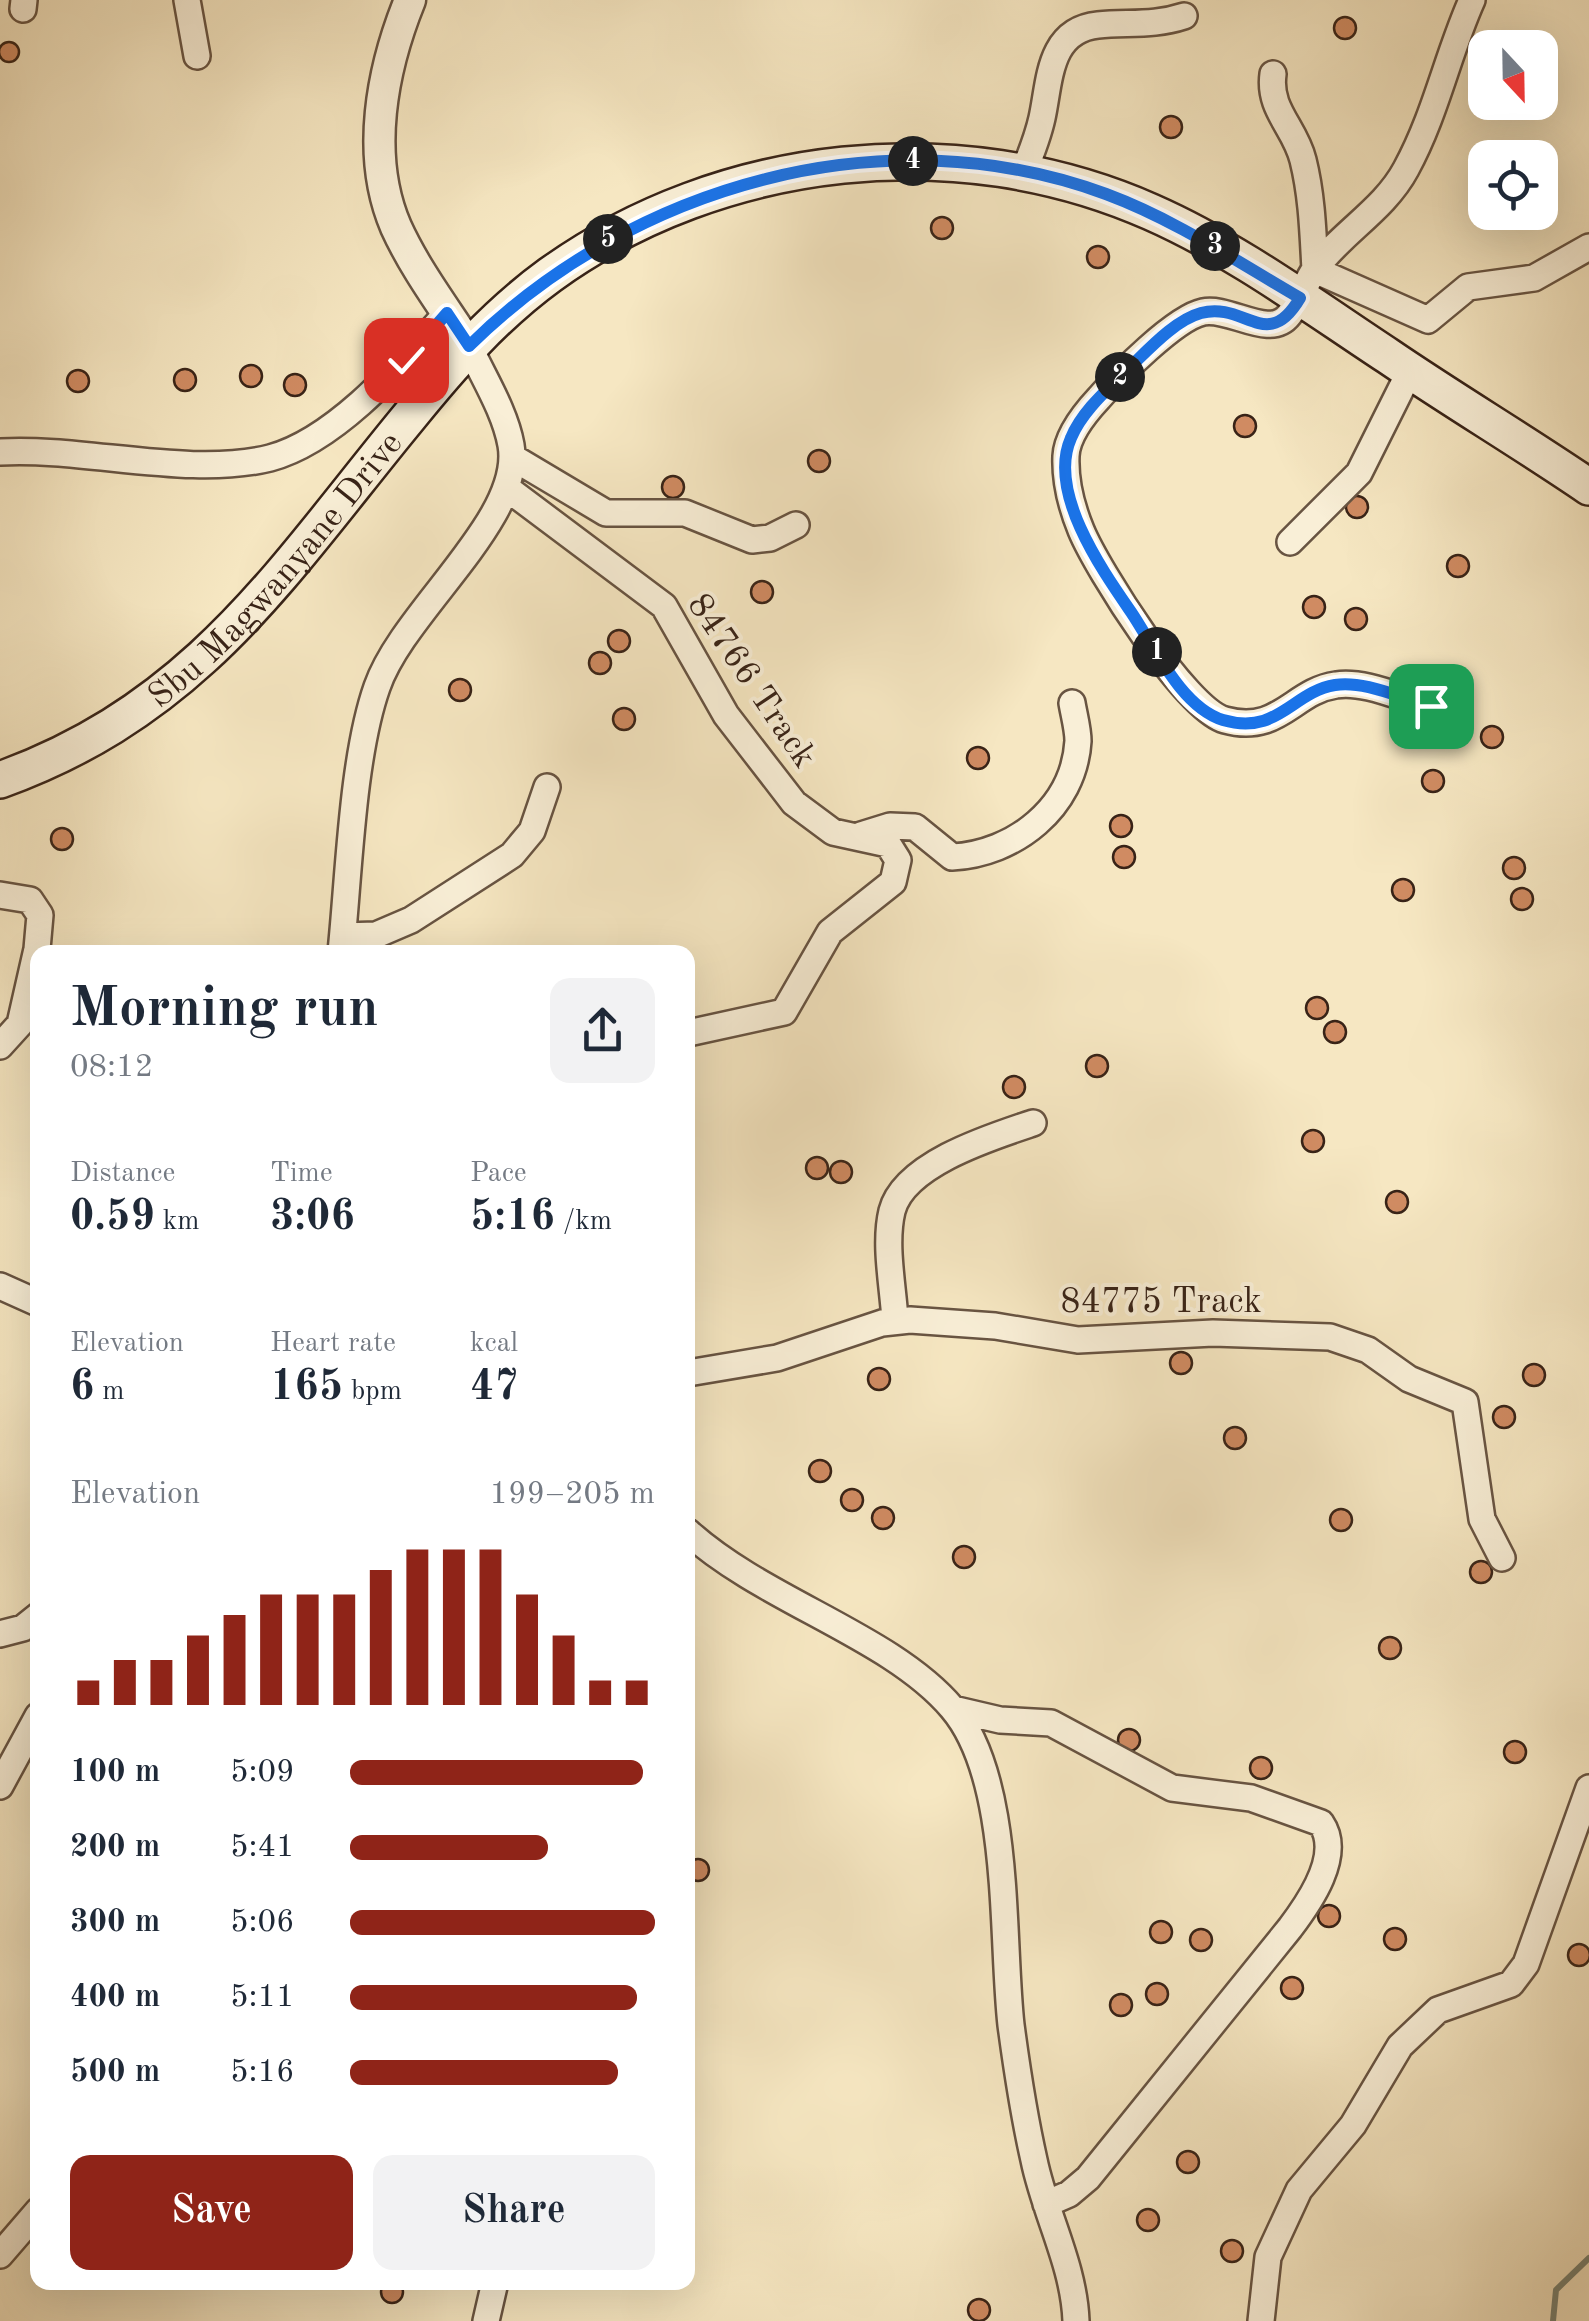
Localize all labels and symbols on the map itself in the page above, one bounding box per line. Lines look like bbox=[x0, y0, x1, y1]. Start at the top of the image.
north arrow bbox=[1468, 30, 1558, 120]
pin: 4 bbox=[888, 136, 938, 186]
pin: 5 bbox=[583, 214, 633, 264]
pin: 3 bbox=[1190, 221, 1240, 271]
pin bbox=[364, 318, 449, 403]
pin: 2 bbox=[1095, 352, 1145, 402]
street label: Sbu Magwanyane Drive bbox=[142, 426, 410, 715]
street label: 84766 Track bbox=[680, 588, 822, 775]
pin: 1 bbox=[1132, 627, 1182, 677]
pin bbox=[1389, 664, 1474, 749]
street label: 84775 Track bbox=[1060, 1285, 1262, 1320]

